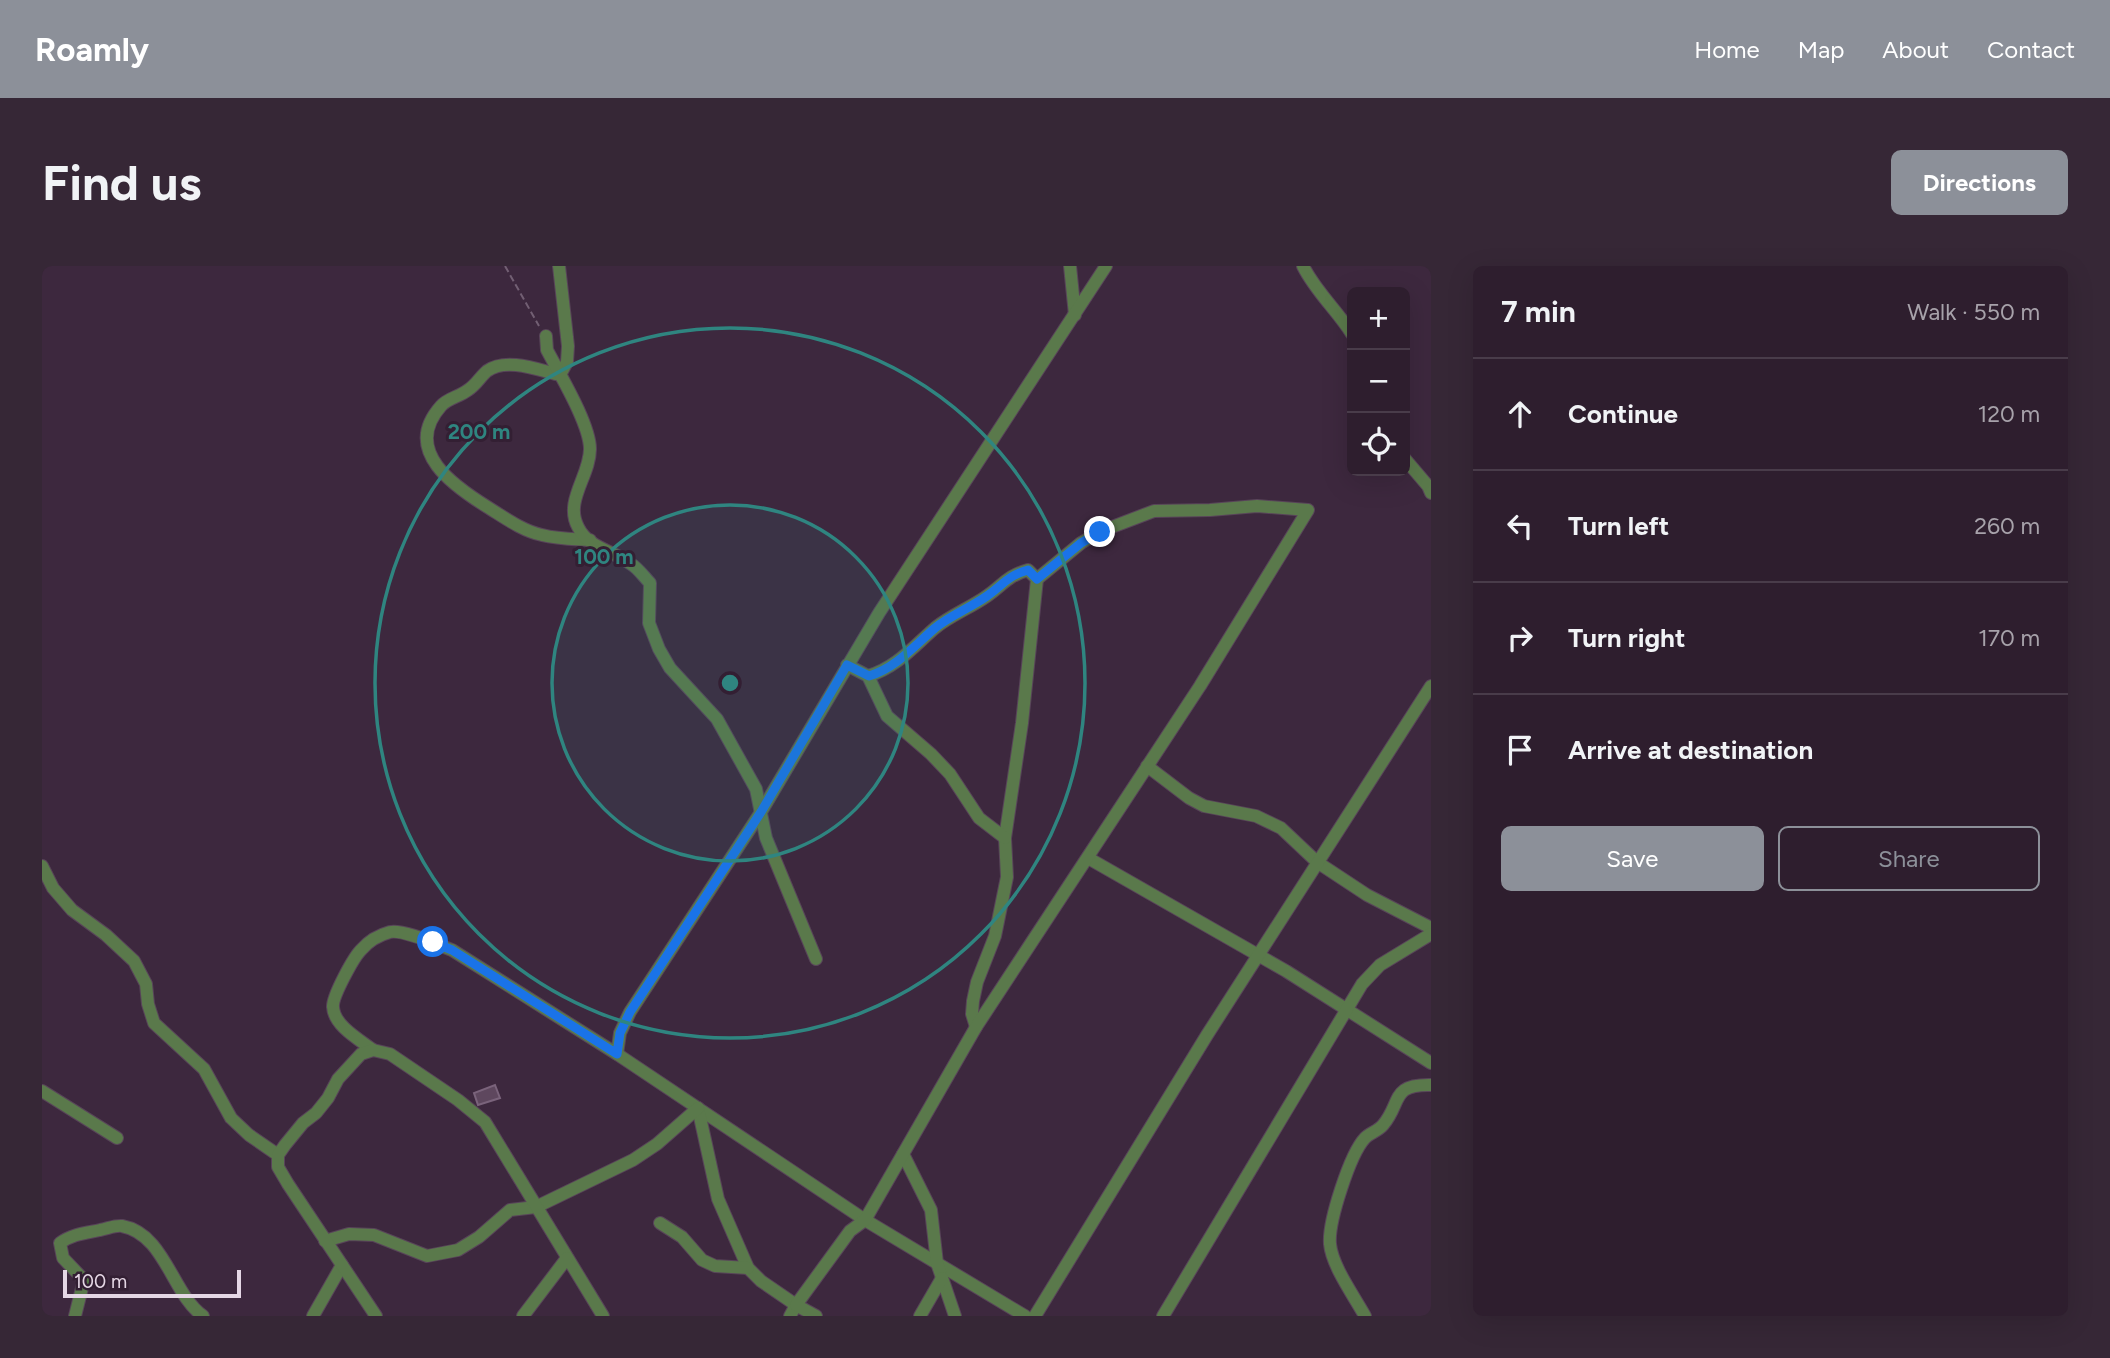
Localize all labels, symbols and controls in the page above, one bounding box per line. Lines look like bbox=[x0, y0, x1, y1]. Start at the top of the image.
text: Roamly bbox=[35, 30, 149, 69]
text: Home bbox=[1694, 35, 1760, 64]
text: Map bbox=[1798, 35, 1844, 64]
text: About bbox=[1882, 35, 1949, 64]
text: Contact bbox=[1987, 35, 2075, 64]
button: Directions bbox=[1891, 150, 2068, 215]
text: Find us bbox=[42, 153, 201, 212]
map controls bbox=[1347, 287, 1410, 476]
button: + bbox=[1347, 287, 1410, 350]
text: 7 min bbox=[1501, 293, 1576, 330]
text: Walk · 550 m bbox=[1907, 298, 2040, 326]
button: − bbox=[1347, 350, 1410, 413]
icon: ahead bbox=[1501, 395, 1539, 433]
text: Continue bbox=[1568, 398, 1678, 430]
text: 120 m bbox=[1978, 400, 2040, 428]
button: locate bbox=[1347, 413, 1410, 476]
text: 200 m bbox=[448, 419, 510, 444]
icon: left bbox=[1501, 507, 1539, 545]
text: Turn left bbox=[1568, 510, 1669, 542]
text: 260 m bbox=[1974, 512, 2040, 540]
route end bbox=[1084, 516, 1115, 547]
text: 100 m bbox=[574, 544, 634, 569]
icon: right bbox=[1501, 619, 1539, 657]
text: Turn right bbox=[1568, 622, 1685, 654]
text: 170 m bbox=[1978, 624, 2040, 652]
centre of rings bbox=[718, 671, 742, 695]
icon: arrive bbox=[1501, 731, 1539, 769]
text: Arrive at destination bbox=[1568, 734, 1813, 766]
button: Save bbox=[1501, 826, 1764, 891]
button: Share bbox=[1778, 826, 2040, 891]
route start bbox=[417, 926, 448, 957]
scale bar bbox=[63, 1267, 242, 1299]
text: 100 m bbox=[74, 1270, 127, 1293]

